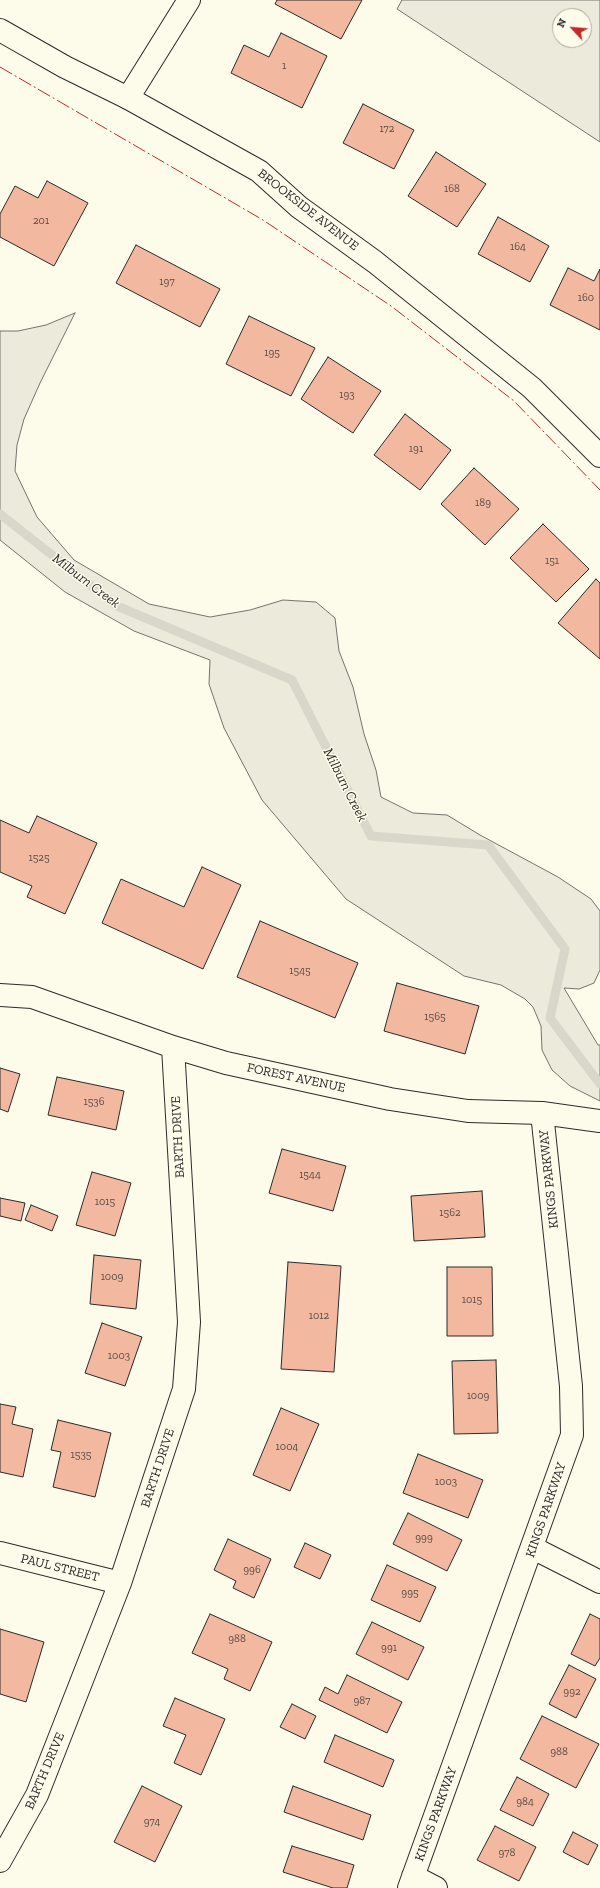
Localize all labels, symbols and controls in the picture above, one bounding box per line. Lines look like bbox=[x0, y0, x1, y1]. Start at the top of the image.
north arrow bbox=[552, 8, 592, 48]
text: N bbox=[554, 16, 569, 30]
house number: 1 bbox=[282, 59, 286, 73]
house number: 172 bbox=[380, 122, 394, 136]
street label: BROOKSIDE AVENUE bbox=[254, 166, 362, 254]
house number: 168 bbox=[444, 182, 460, 196]
house number: 201 bbox=[33, 214, 49, 228]
house number: 164 bbox=[510, 240, 526, 254]
house number: 197 bbox=[159, 275, 175, 289]
house number: 160 bbox=[578, 291, 594, 305]
house number: 195 bbox=[264, 346, 280, 360]
house number: 193 bbox=[339, 388, 355, 402]
house number: 191 bbox=[409, 442, 423, 456]
house number: 189 bbox=[475, 496, 491, 510]
water label: Milburn Creek bbox=[49, 550, 123, 612]
house number: 151 bbox=[545, 554, 559, 568]
water label: Milburn Creek bbox=[319, 745, 371, 825]
house number: 1525 bbox=[28, 851, 50, 865]
house number: 1545 bbox=[289, 964, 311, 978]
house number: 1565 bbox=[424, 1010, 446, 1024]
street label: FOREST AVENUE bbox=[245, 1060, 347, 1096]
house number: 1536 bbox=[83, 1095, 105, 1109]
street label: BARTH DRIVE bbox=[168, 1096, 188, 1178]
street label: KINGS PARKWAY bbox=[536, 1129, 562, 1229]
house number: 1544 bbox=[299, 1168, 321, 1182]
house number: 1015 bbox=[95, 1195, 115, 1209]
house number: 1562 bbox=[439, 1206, 461, 1220]
house number: 1009 bbox=[101, 1270, 123, 1284]
house number: 1015 bbox=[462, 1293, 482, 1307]
house number: 1012 bbox=[309, 1309, 329, 1323]
house number: 1003 bbox=[108, 1349, 130, 1363]
house number: 1009 bbox=[467, 1389, 489, 1403]
street label: BARTH DRIVE bbox=[138, 1427, 178, 1509]
house number: 1004 bbox=[276, 1440, 298, 1454]
house number: 1535 bbox=[71, 1448, 91, 1462]
street label: KINGS PARKWAY bbox=[522, 1461, 570, 1559]
house number: 1003 bbox=[435, 1475, 457, 1489]
house number: 999 bbox=[415, 1531, 433, 1545]
street label: PAUL STREET bbox=[19, 1551, 101, 1585]
house number: 996 bbox=[243, 1563, 261, 1577]
house number: 995 bbox=[401, 1586, 419, 1600]
house number: 988 bbox=[228, 1632, 246, 1646]
house number: 991 bbox=[381, 1641, 397, 1655]
house number: 992 bbox=[563, 1685, 581, 1699]
house number: 987 bbox=[354, 1694, 370, 1708]
street label: BARTH DRIVE bbox=[22, 1730, 68, 1812]
house number: 988 bbox=[550, 1745, 568, 1759]
street label: KINGS PARKWAY bbox=[412, 1765, 460, 1863]
house number: 984 bbox=[516, 1795, 534, 1809]
house number: 974 bbox=[144, 1815, 160, 1829]
house number: 978 bbox=[499, 1846, 515, 1860]

